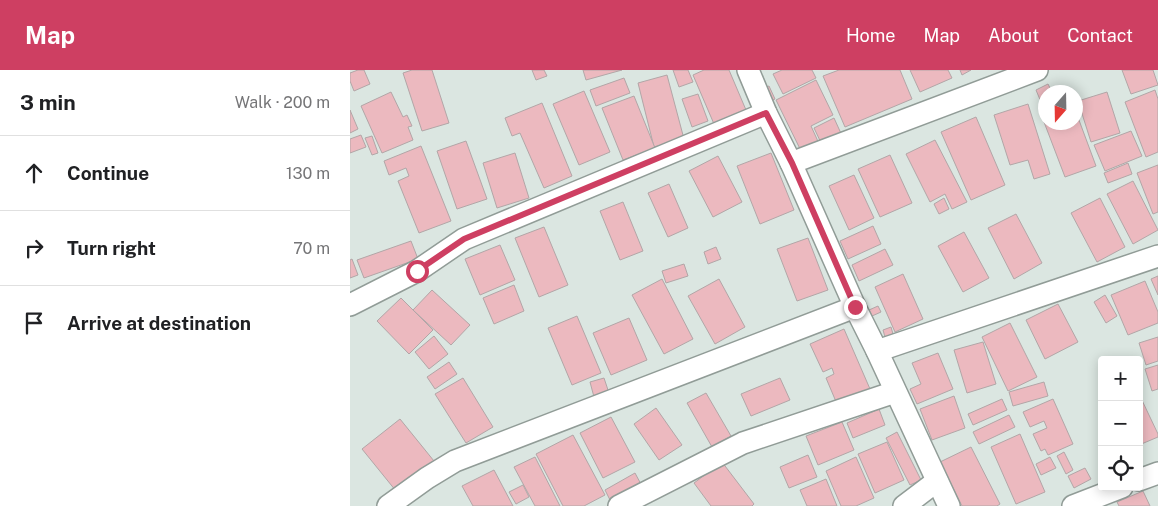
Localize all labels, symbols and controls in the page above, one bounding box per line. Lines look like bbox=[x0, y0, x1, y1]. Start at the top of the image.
text: Map bbox=[25, 21, 75, 49]
text: Home bbox=[846, 25, 896, 46]
text: Map bbox=[924, 25, 960, 46]
text: About bbox=[988, 25, 1039, 46]
text: Contact bbox=[1067, 25, 1133, 46]
north arrow bbox=[1038, 85, 1083, 130]
text: 3 min bbox=[20, 90, 76, 115]
text: Walk · 200 m bbox=[235, 93, 330, 112]
icon: ahead bbox=[20, 159, 48, 187]
text: Continue bbox=[67, 162, 149, 184]
text: 130 m bbox=[286, 164, 330, 183]
icon: right bbox=[20, 234, 48, 262]
text: Turn right bbox=[67, 237, 156, 259]
text: 70 m bbox=[293, 239, 330, 258]
route start bbox=[406, 260, 429, 283]
route end bbox=[844, 296, 867, 319]
icon: arrive bbox=[20, 309, 48, 337]
text: Arrive at destination bbox=[67, 312, 251, 334]
map controls bbox=[1098, 356, 1143, 491]
button: + bbox=[1098, 356, 1143, 401]
button: − bbox=[1098, 401, 1143, 446]
button: locate bbox=[1098, 446, 1143, 491]

